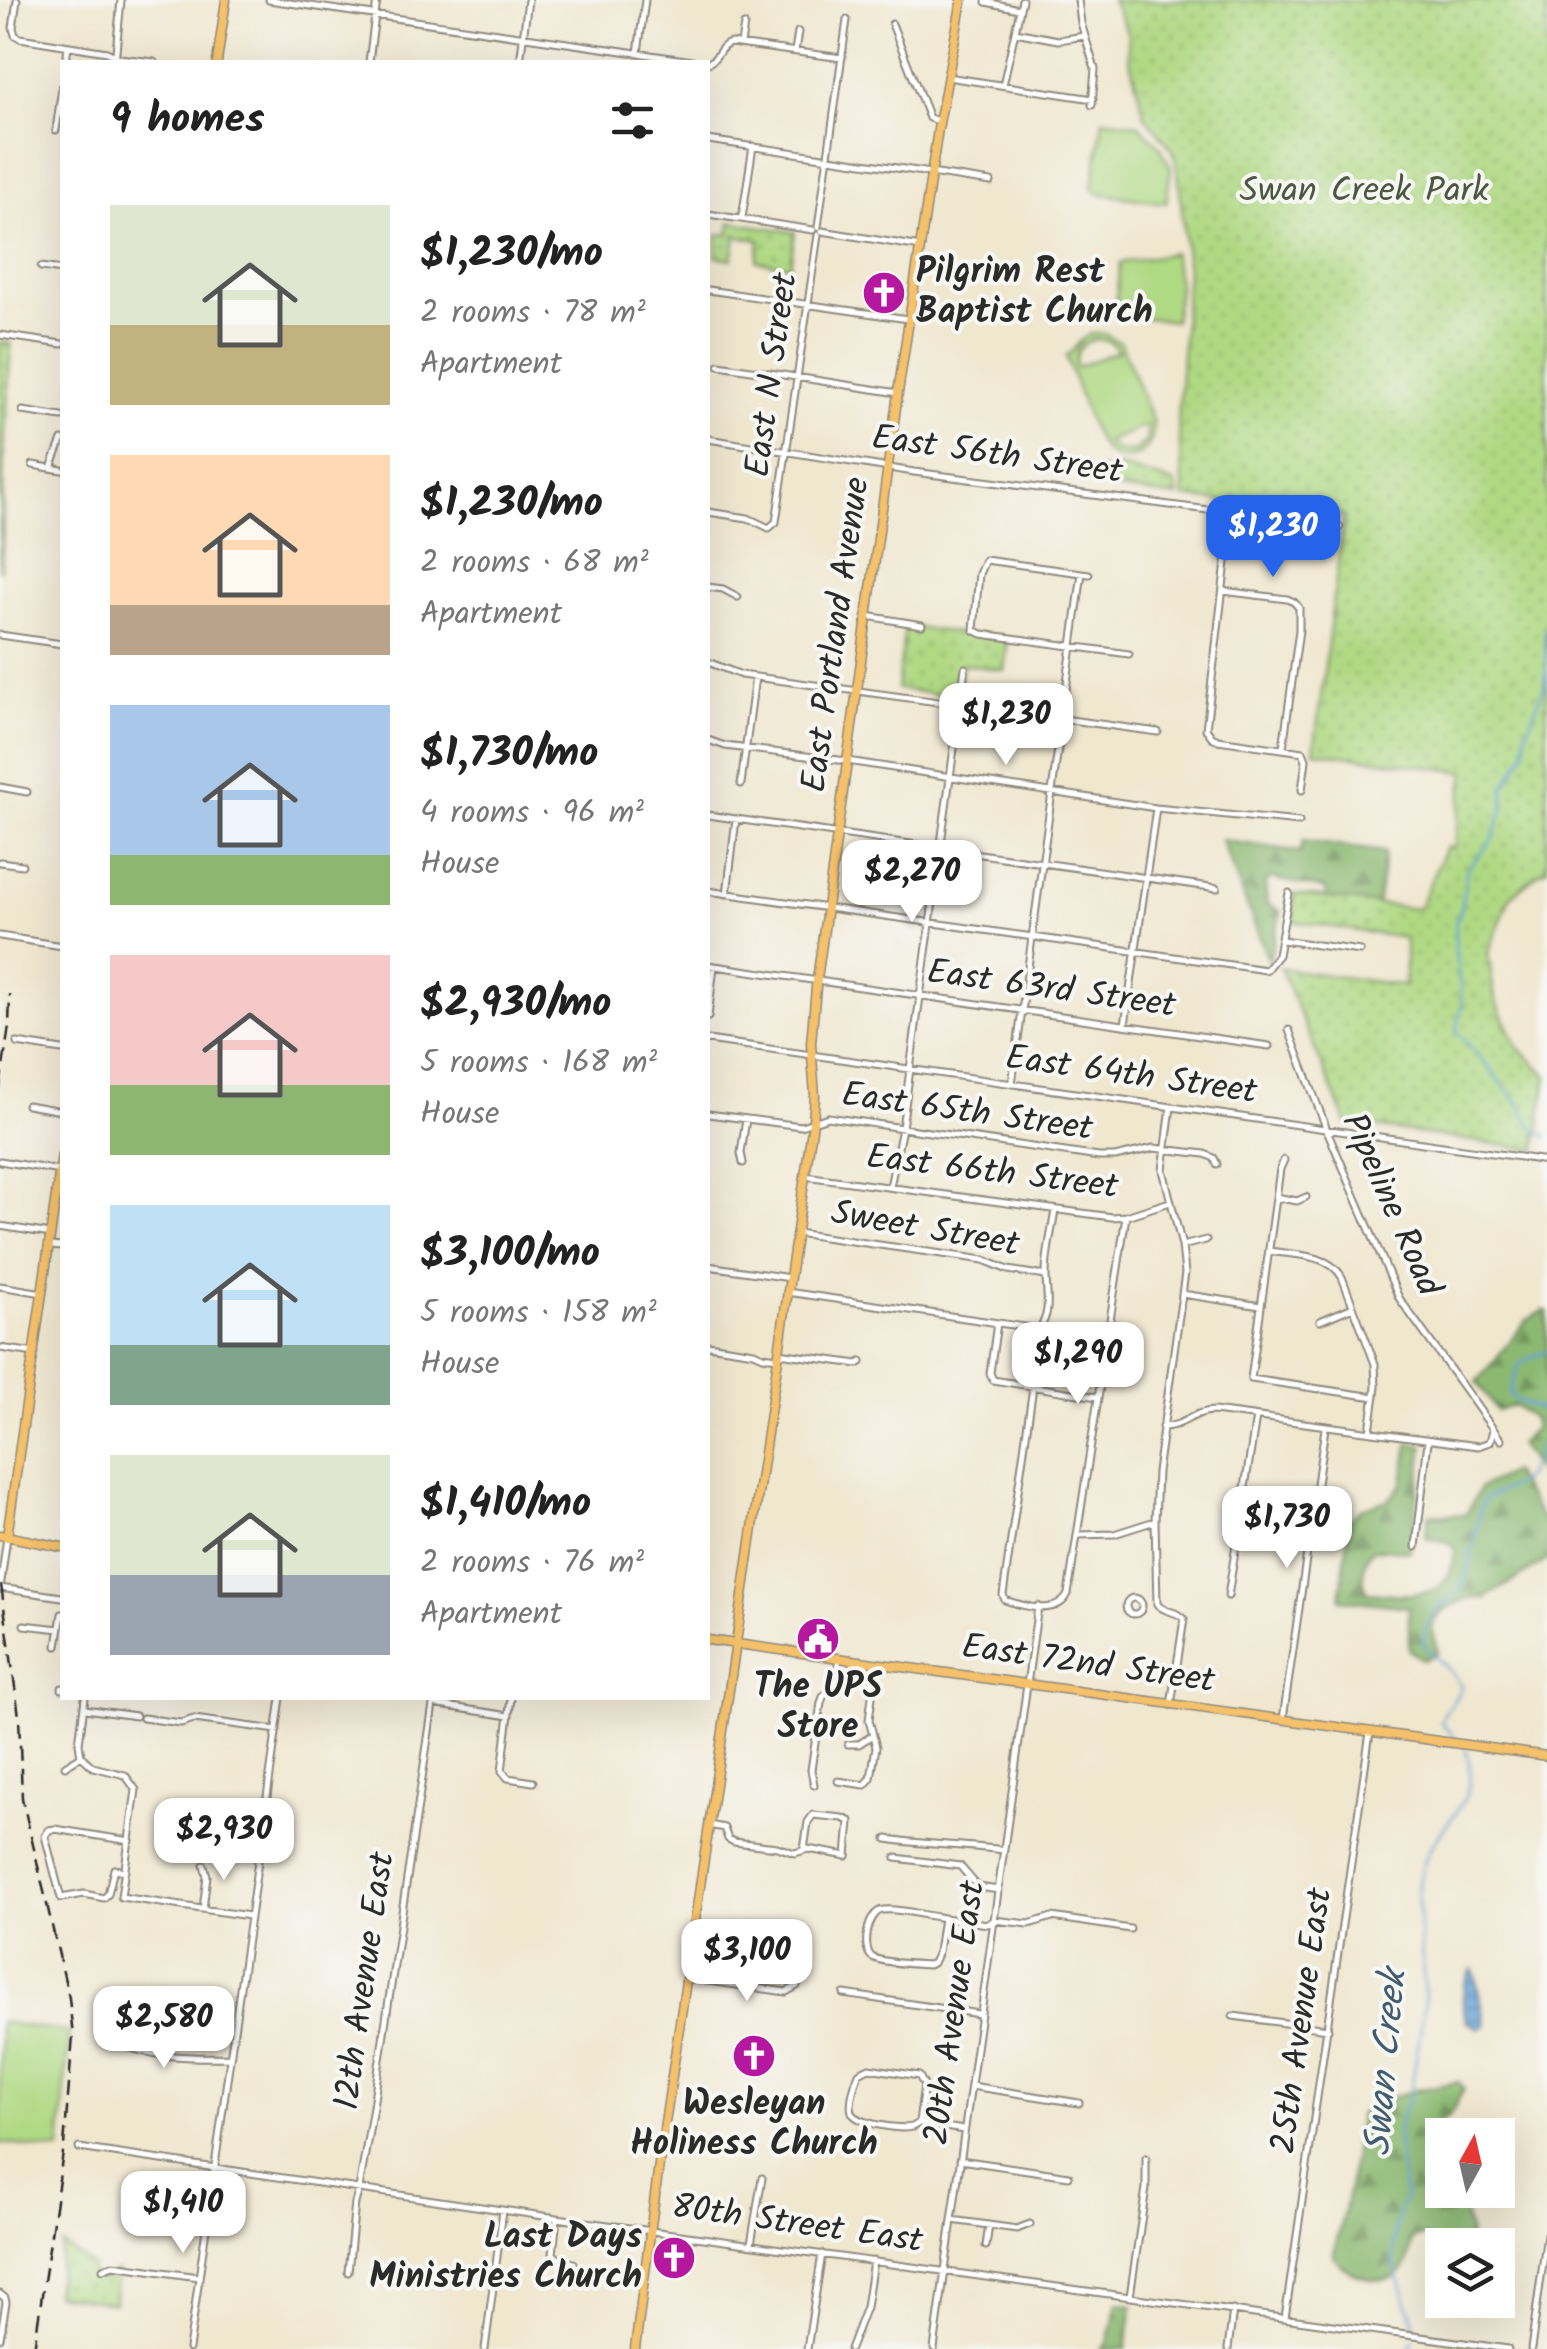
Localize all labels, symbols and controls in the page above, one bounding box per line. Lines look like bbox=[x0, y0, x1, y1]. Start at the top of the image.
text: 9 homes bbox=[110, 87, 265, 154]
icon: filters bbox=[605, 93, 660, 148]
park label: Swan Creek Park bbox=[1239, 164, 1489, 220]
text: $1,230/mo bbox=[420, 221, 603, 288]
icon: home bbox=[190, 245, 310, 365]
place label: Pilgrim Rest Baptist Church bbox=[916, 245, 1153, 341]
street label: East N Street bbox=[731, 269, 815, 481]
church icon: Pilgrim Rest Baptist Church bbox=[861, 270, 907, 316]
text: 2 rooms · 78 m² bbox=[420, 288, 646, 339]
text: Apartment bbox=[420, 339, 562, 390]
street label: East 56th Street bbox=[868, 411, 1126, 501]
text: $1,230/mo bbox=[420, 471, 603, 538]
street label: East Portland Avenue bbox=[787, 474, 887, 796]
icon: home bbox=[190, 495, 310, 615]
pin: $1,230 bbox=[1192, 495, 1354, 580]
text: $1,230 bbox=[1228, 502, 1318, 553]
text: 2 rooms · 68 m² bbox=[420, 538, 649, 589]
text: Apartment bbox=[420, 589, 562, 640]
pin: $1,230 bbox=[925, 683, 1087, 768]
text: $1,230 bbox=[961, 690, 1051, 741]
text: $1,730/mo bbox=[420, 721, 598, 788]
icon: home bbox=[190, 745, 310, 865]
text: 4 rooms · 96 m² bbox=[420, 788, 644, 839]
text: House bbox=[420, 839, 499, 890]
pin: $2,270 bbox=[831, 840, 993, 925]
text: $2,270 bbox=[864, 847, 960, 898]
street label: East 63rd Street bbox=[923, 945, 1179, 1035]
text: $2,930/mo bbox=[420, 971, 612, 1038]
icon: home bbox=[190, 995, 310, 1115]
street label: East 64th Street bbox=[1002, 1031, 1261, 1121]
text: 5 rooms · 168 m² bbox=[420, 1038, 657, 1089]
street label: East 65th Street bbox=[838, 1068, 1096, 1158]
text: House bbox=[420, 1089, 499, 1140]
street label: Pipeline Road bbox=[1325, 1104, 1456, 1307]
street label: East 66th Street bbox=[863, 1130, 1122, 1216]
street label: Sweet Street bbox=[827, 1186, 1024, 1274]
text: $3,100/mo bbox=[420, 1221, 600, 1288]
icon: home bbox=[190, 1245, 310, 1365]
text: 5 rooms · 158 m² bbox=[420, 1288, 657, 1339]
pin: $1,290 bbox=[997, 1322, 1159, 1407]
text: $1,290 bbox=[1034, 1329, 1122, 1380]
text: House bbox=[420, 1339, 499, 1390]
text: $1,410/mo bbox=[420, 1471, 591, 1538]
pin: $1,730 bbox=[1206, 1486, 1368, 1571]
text: $1,730 bbox=[1244, 1493, 1330, 1544]
icon: home bbox=[190, 1495, 310, 1615]
text: 2 rooms · 76 m² bbox=[420, 1538, 644, 1589]
text: Apartment bbox=[420, 1589, 562, 1640]
public building icon: The UPS Store bbox=[795, 1616, 841, 1662]
street label: East 72nd Street bbox=[958, 1620, 1218, 1711]
place label: The UPS Store bbox=[754, 1660, 883, 1756]
pin: $2,930 bbox=[143, 1798, 305, 1883]
text: $2,930 bbox=[176, 1805, 272, 1856]
street label: 12th Avenue East bbox=[320, 1848, 412, 2114]
street label: 20th Avenue East bbox=[910, 1877, 1002, 2149]
street label: 25th Avenue East bbox=[1257, 1884, 1349, 2158]
pin: $3,100 bbox=[666, 1919, 828, 2004]
text: $3,100 bbox=[703, 1926, 791, 1977]
water label: Swan Creek bbox=[1349, 1962, 1425, 2158]
pin: $2,580 bbox=[83, 1986, 245, 2071]
text: $2,580 bbox=[115, 1993, 213, 2044]
church icon: Wesleyan Holiness Church bbox=[731, 2033, 777, 2079]
place label: Wesleyan Holiness Church bbox=[630, 2077, 878, 2173]
north arrow bbox=[1425, 2118, 1515, 2208]
map controls bbox=[1425, 2118, 1515, 2318]
pin: $1,410 bbox=[102, 2171, 264, 2256]
text: $1,410 bbox=[143, 2178, 223, 2229]
street label: 80th Street East bbox=[668, 2180, 927, 2270]
place label: Last Days Ministries Church bbox=[369, 2210, 642, 2306]
button: layers bbox=[1425, 2228, 1515, 2318]
church icon: Last Days Ministries Church bbox=[651, 2235, 697, 2281]

